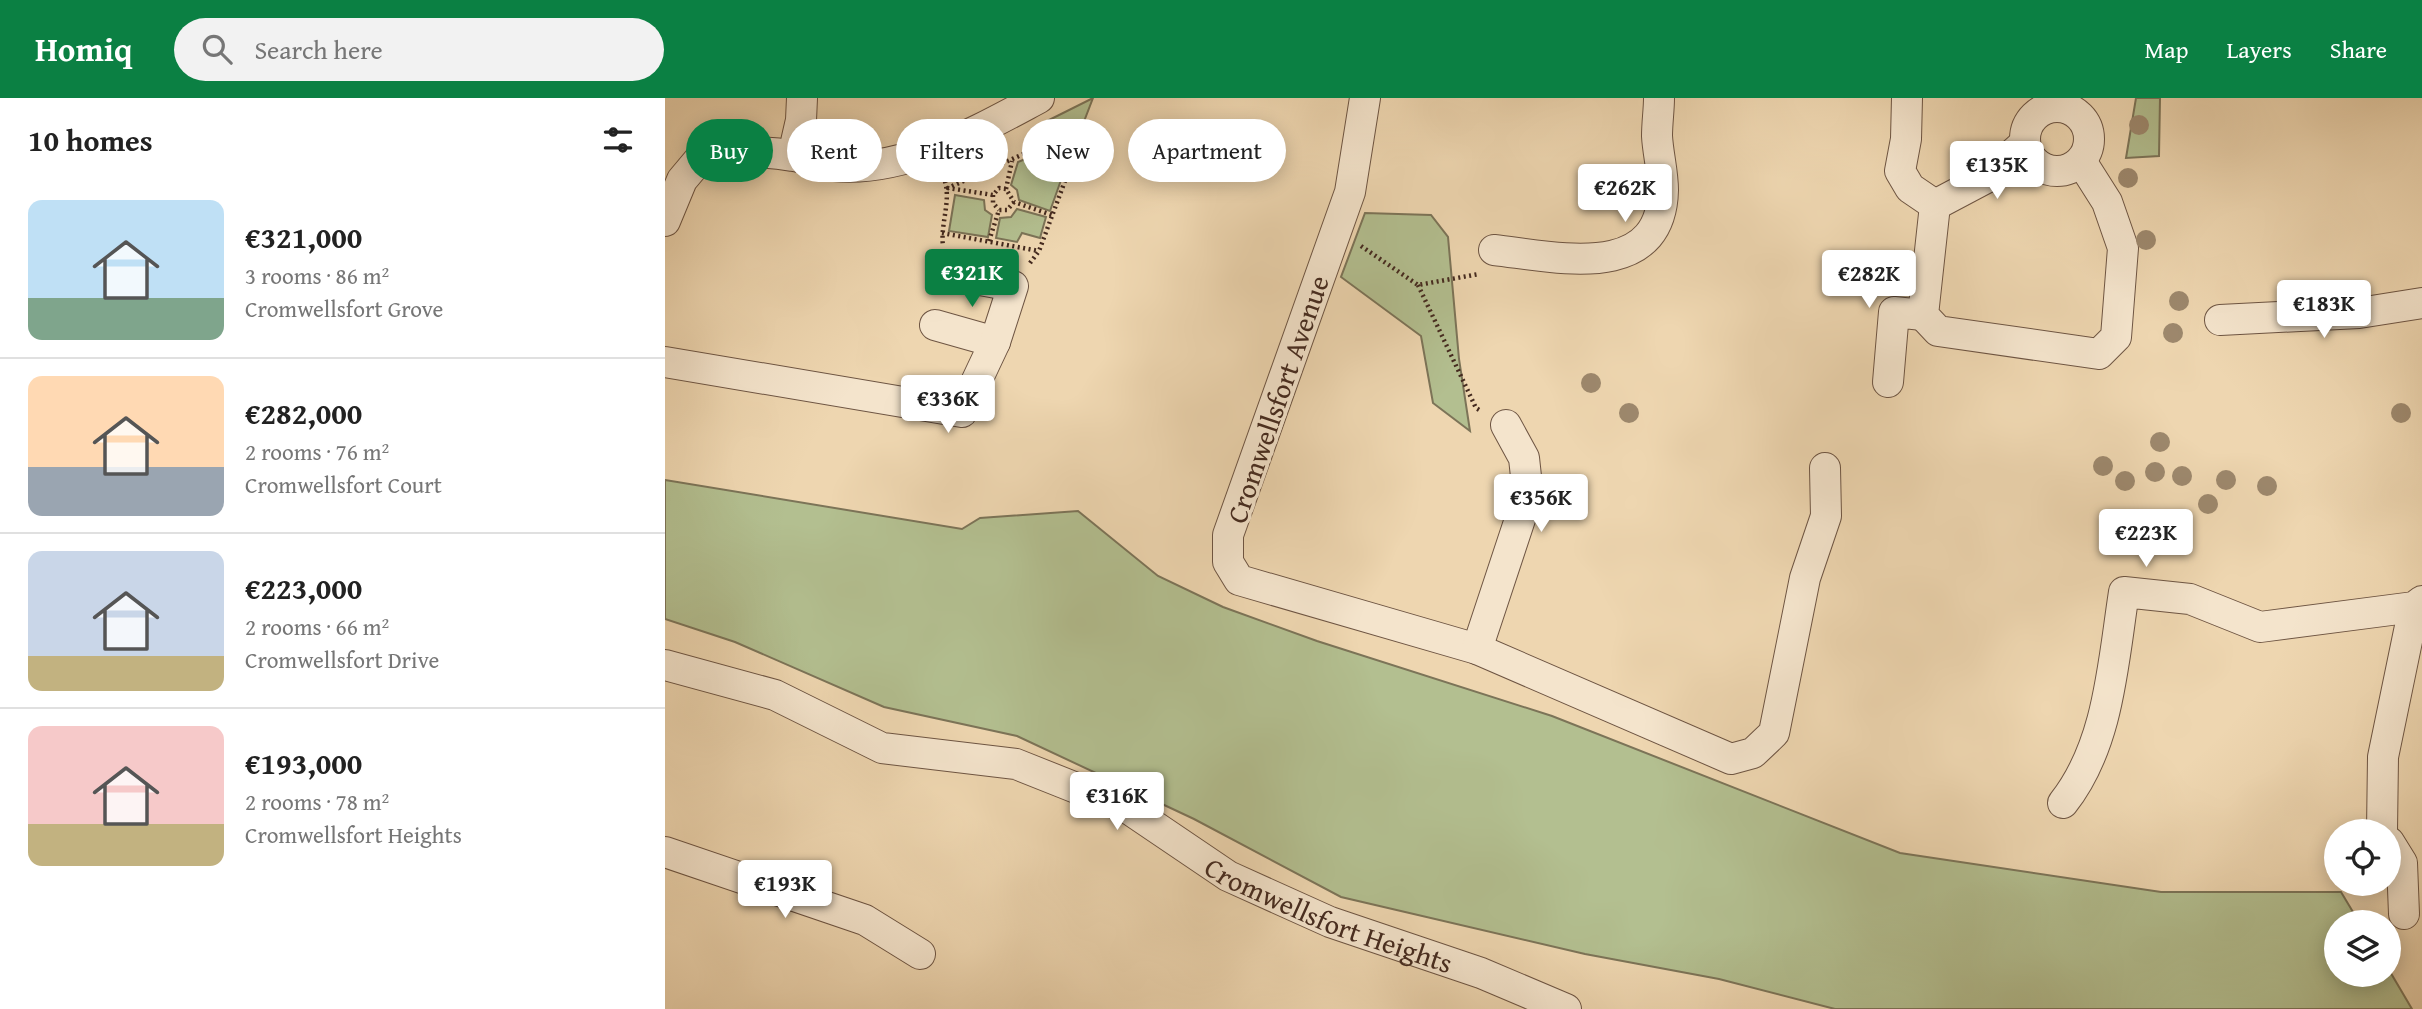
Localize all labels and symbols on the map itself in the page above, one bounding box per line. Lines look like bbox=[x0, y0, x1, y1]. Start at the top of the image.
pin: €135K bbox=[1948, 141, 2046, 201]
pin: €262K bbox=[1576, 164, 1674, 224]
pin: €321K bbox=[923, 250, 1021, 309]
pin: €282K bbox=[1820, 250, 1918, 310]
street label: Cromwellsfort Avenue bbox=[1215, 270, 1339, 528]
pin: €183K bbox=[2275, 280, 2373, 340]
pin: €336K bbox=[899, 376, 997, 435]
pin: €356K bbox=[1492, 474, 1590, 534]
pin: €223K bbox=[2097, 510, 2195, 569]
pin: €316K bbox=[1068, 772, 1166, 832]
street label: Cromwellsfort Heights bbox=[1197, 846, 1458, 983]
pin: €193K bbox=[736, 860, 834, 920]

